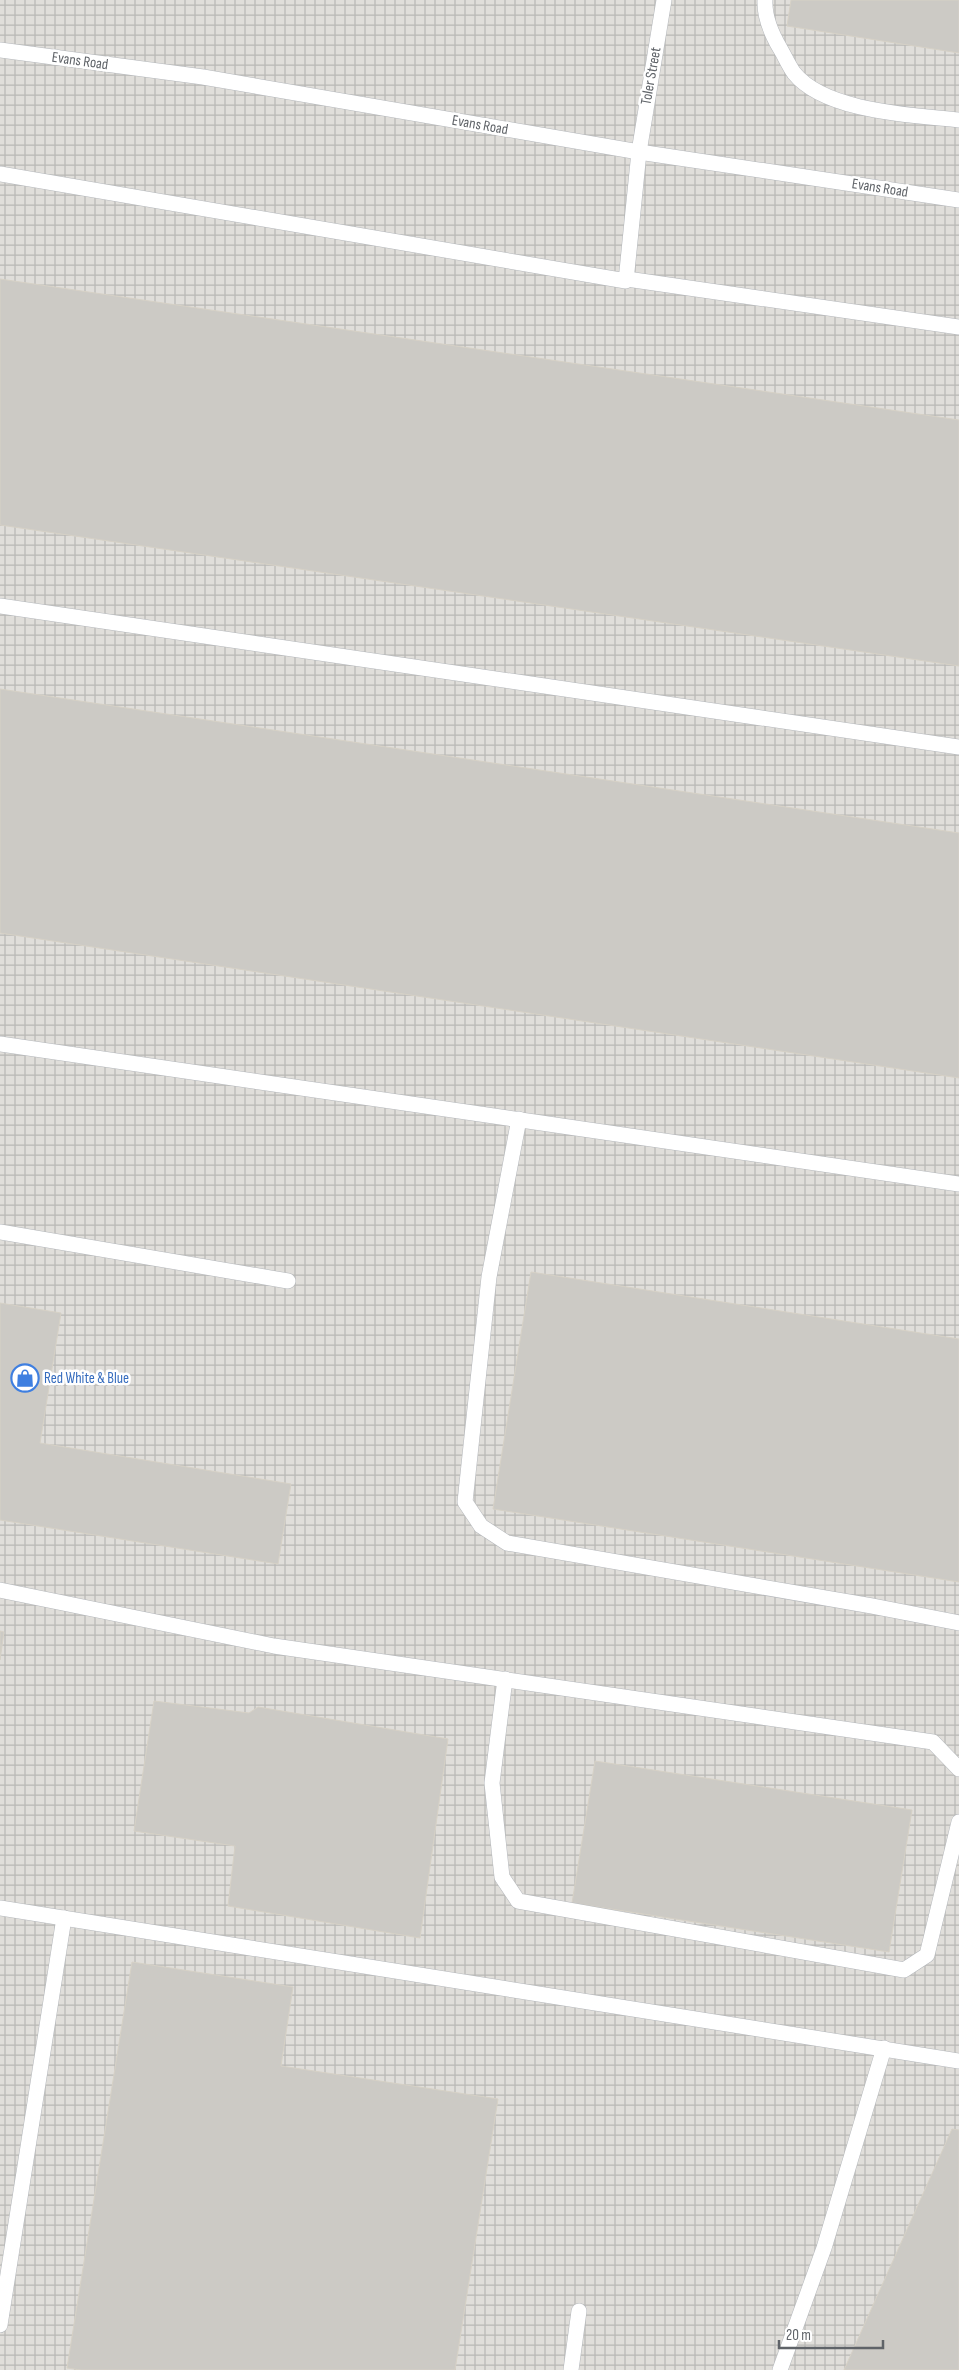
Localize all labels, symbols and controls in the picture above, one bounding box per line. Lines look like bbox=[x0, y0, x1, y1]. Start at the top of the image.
street label: Toler Street bbox=[637, 45, 666, 106]
street label: Evans Road bbox=[51, 48, 109, 74]
street label: Evans Road bbox=[450, 111, 510, 139]
street label: Evans Road bbox=[851, 174, 909, 202]
shop icon: Red White & Blue bbox=[10, 1363, 40, 1393]
place label: Red White & Blue bbox=[44, 1369, 129, 1388]
scale bar bbox=[779, 2318, 883, 2350]
text: 20 m bbox=[786, 2326, 811, 2345]

